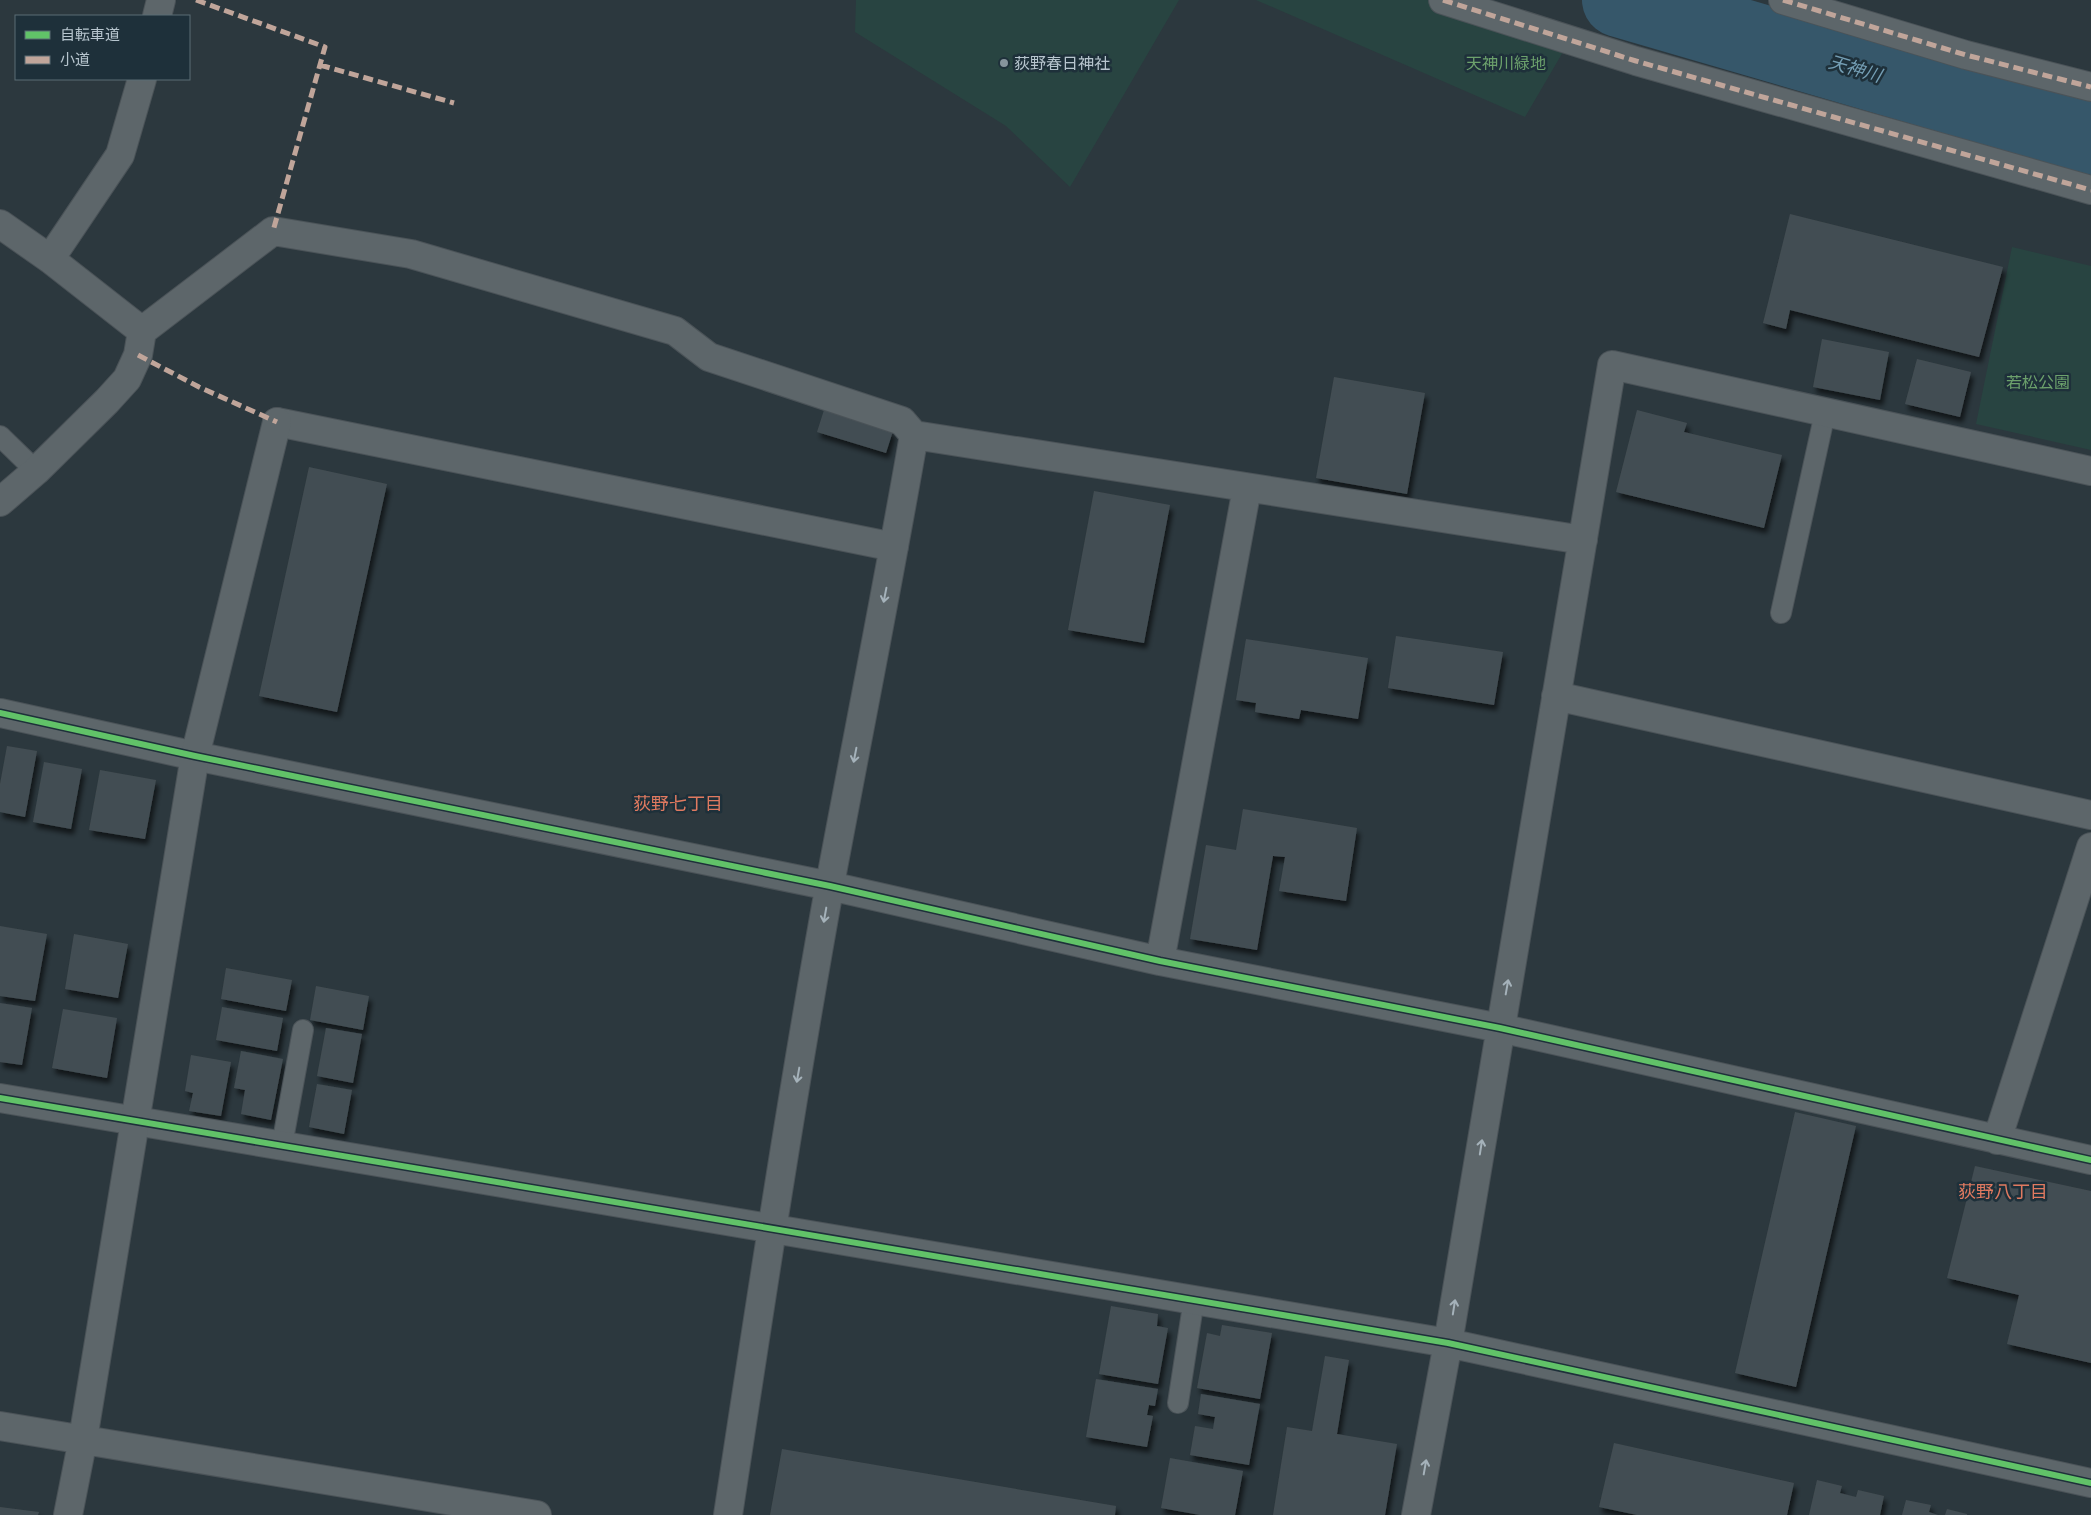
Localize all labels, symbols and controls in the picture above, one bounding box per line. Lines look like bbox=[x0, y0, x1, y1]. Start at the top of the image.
legend bbox=[15, 15, 190, 80]
text: 自転車道 bbox=[60, 26, 120, 44]
text: 小道 bbox=[60, 51, 90, 69]
water label: 天神川 bbox=[1826, 51, 1886, 88]
place label: 荻野春日神社 bbox=[1014, 54, 1110, 73]
park label: 天神川緑地 bbox=[1466, 54, 1546, 73]
marker: 荻野春日神社 bbox=[998, 57, 1010, 69]
park label: 若松公園 bbox=[2006, 373, 2070, 392]
one-way arrow bbox=[880, 587, 890, 603]
one-way arrow bbox=[849, 746, 859, 762]
district label: 荻野七丁目 bbox=[633, 793, 723, 815]
one-way arrow bbox=[819, 906, 829, 922]
one-way arrow bbox=[1503, 979, 1513, 995]
one-way arrow bbox=[792, 1066, 802, 1082]
one-way arrow bbox=[1476, 1139, 1486, 1155]
district label: 荻野八丁目 bbox=[1958, 1181, 2048, 1203]
one-way arrow bbox=[1449, 1300, 1459, 1316]
one-way arrow bbox=[1421, 1459, 1430, 1475]

